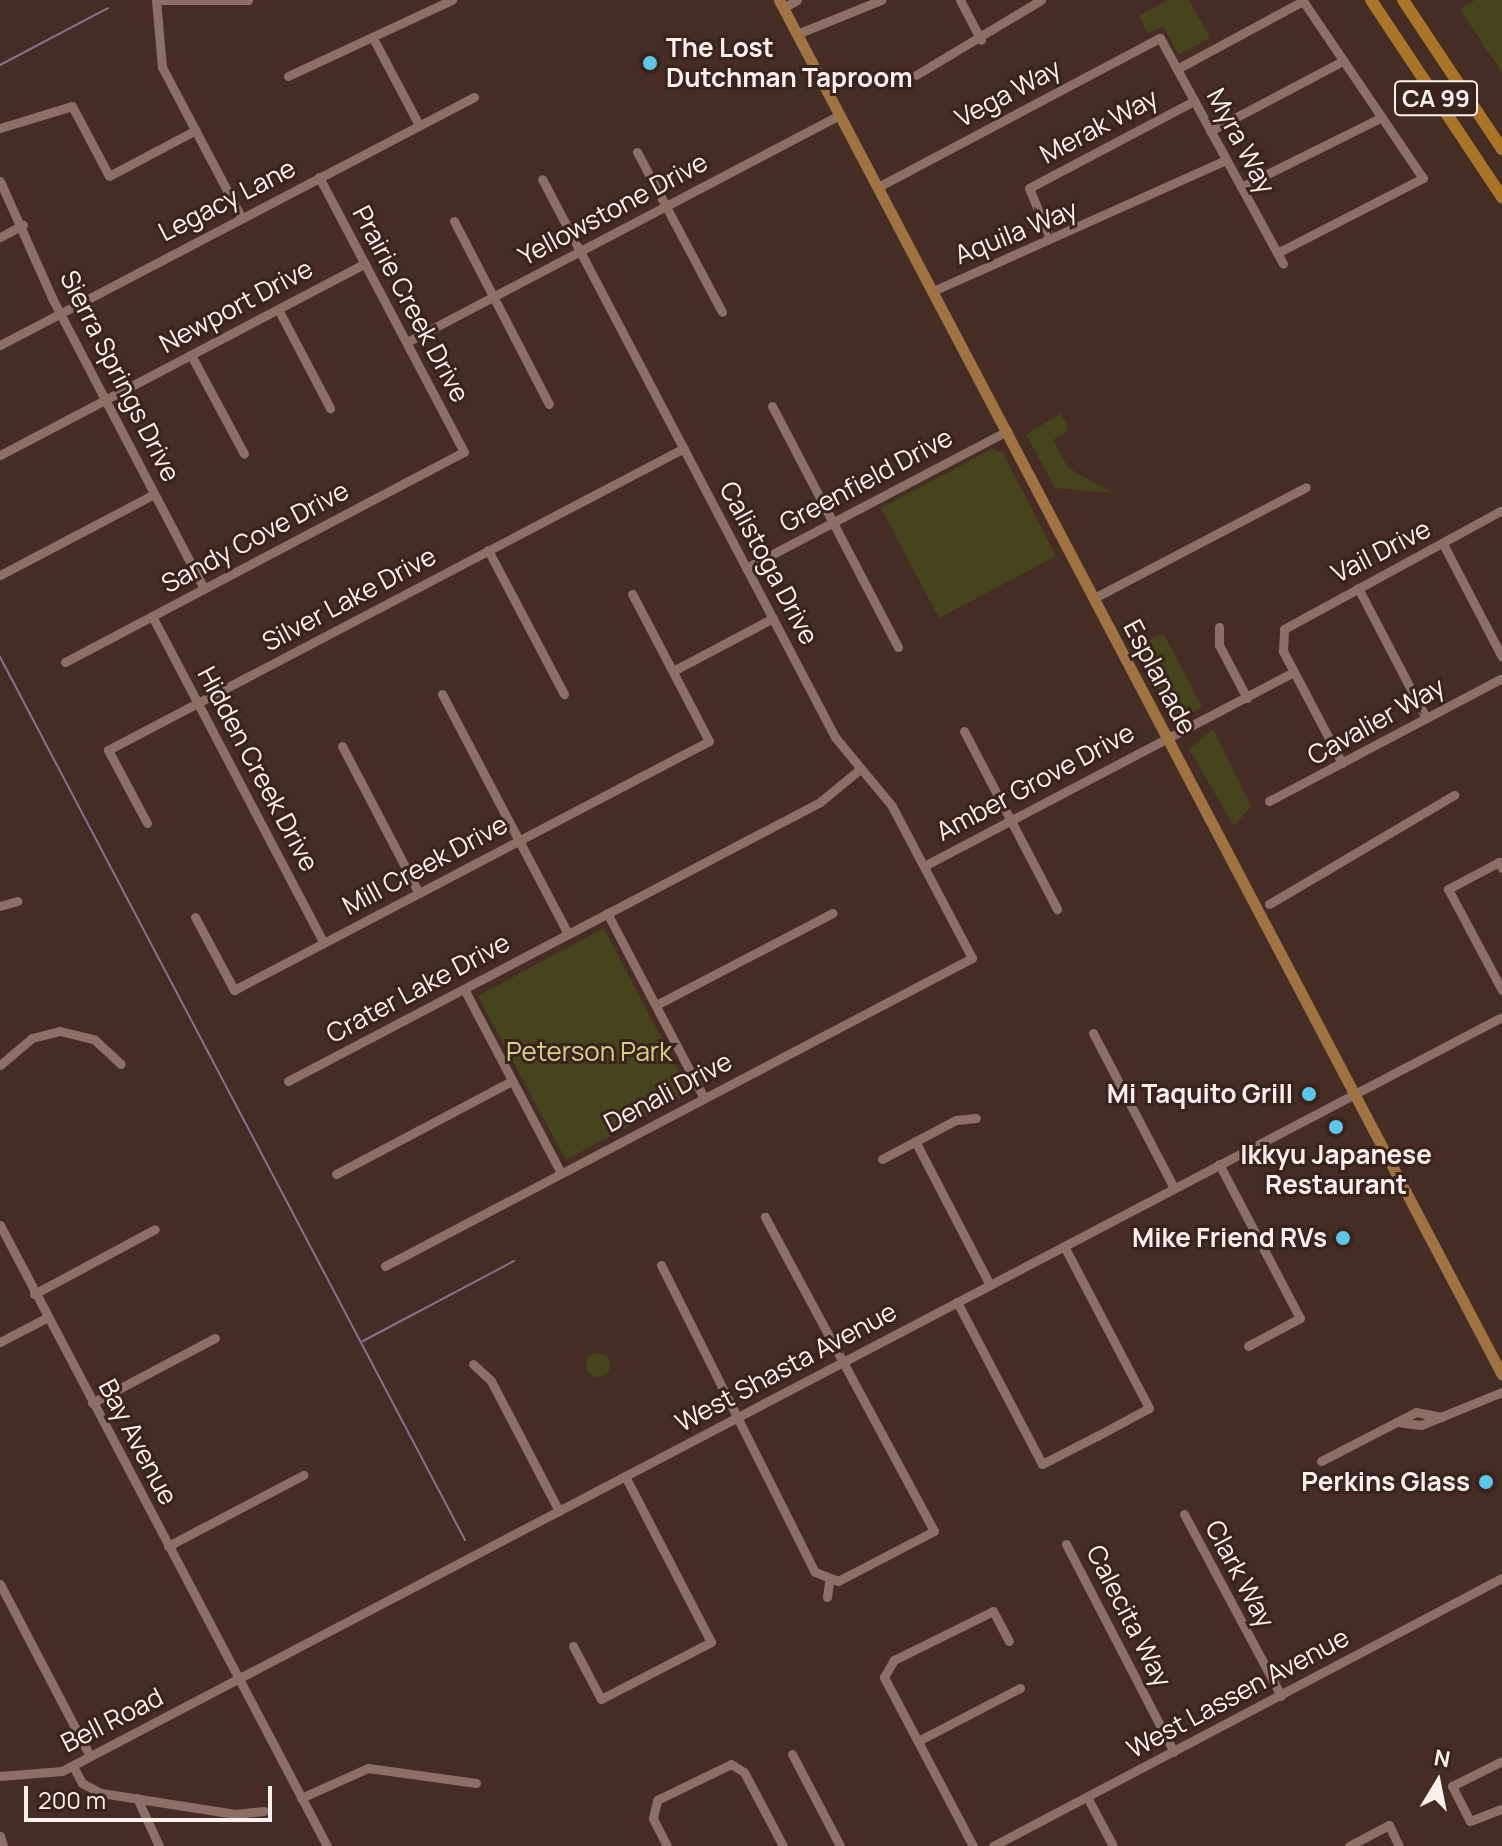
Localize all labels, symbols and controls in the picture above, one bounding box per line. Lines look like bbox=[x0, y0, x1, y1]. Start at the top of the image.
place label: The Lost Dutchman Taproom bbox=[666, 32, 913, 94]
street label: Vega Way bbox=[950, 52, 1066, 134]
marker: The Lost Dutchman Taproom bbox=[641, 54, 659, 72]
road number: CA 99 bbox=[1394, 78, 1478, 118]
street label: Merak Way bbox=[1035, 82, 1163, 170]
street label: Myra Way bbox=[1200, 83, 1282, 199]
street label: Yellowstone Drive bbox=[513, 146, 713, 272]
street label: Legacy Lane bbox=[153, 152, 301, 248]
street label: Aquila Way bbox=[950, 193, 1082, 271]
street label: Prairie Creek Drive bbox=[346, 200, 476, 408]
street label: Newport Drive bbox=[154, 253, 318, 359]
street label: Sierra Springs Drive bbox=[53, 265, 187, 487]
street label: Greenfield Drive bbox=[774, 421, 958, 539]
street label: Sandy Cove Drive bbox=[156, 475, 354, 599]
street label: Calistoga Drive bbox=[713, 476, 825, 650]
street label: Vail Drive bbox=[1326, 513, 1436, 589]
street label: Silver Lake Drive bbox=[257, 540, 441, 658]
street label: Esplanade bbox=[1117, 615, 1203, 739]
street label: Hidden Creek Drive bbox=[191, 661, 325, 877]
street label: Cavalier Way bbox=[1302, 671, 1450, 771]
street label: Amber Grove Drive bbox=[931, 717, 1139, 847]
street label: Mill Creek Drive bbox=[337, 808, 513, 922]
street label: Crater Lake Drive bbox=[321, 927, 515, 1049]
park label: Peterson Park bbox=[506, 1036, 672, 1068]
street label: Denali Drive bbox=[599, 1045, 737, 1139]
place label: Mi Taquito Grill bbox=[1107, 1078, 1293, 1110]
marker: Mi Taquito Grill bbox=[1300, 1085, 1318, 1103]
marker: Ikkyu Japanese Restaurant bbox=[1327, 1118, 1345, 1136]
place label: Ikkyu Japanese Restaurant bbox=[1240, 1139, 1432, 1200]
place label: Mike Friend RVs bbox=[1132, 1222, 1327, 1254]
marker: Mike Friend RVs bbox=[1334, 1229, 1352, 1247]
street label: West Shasta Avenue bbox=[670, 1296, 902, 1438]
street label: Bay Avenue bbox=[92, 1374, 184, 1510]
place label: Perkins Glass bbox=[1301, 1466, 1470, 1498]
marker: Perkins Glass bbox=[1477, 1473, 1495, 1491]
street label: Clark Way bbox=[1199, 1515, 1281, 1633]
street label: Calecita Way bbox=[1080, 1540, 1178, 1692]
street label: West Lassen Avenue bbox=[1122, 1621, 1354, 1765]
street label: Bell Road bbox=[56, 1681, 168, 1759]
north arrow bbox=[1398, 1742, 1478, 1822]
text: N bbox=[1432, 1742, 1453, 1775]
scale bar bbox=[28, 1770, 276, 1820]
text: 200 m bbox=[38, 1783, 106, 1816]

